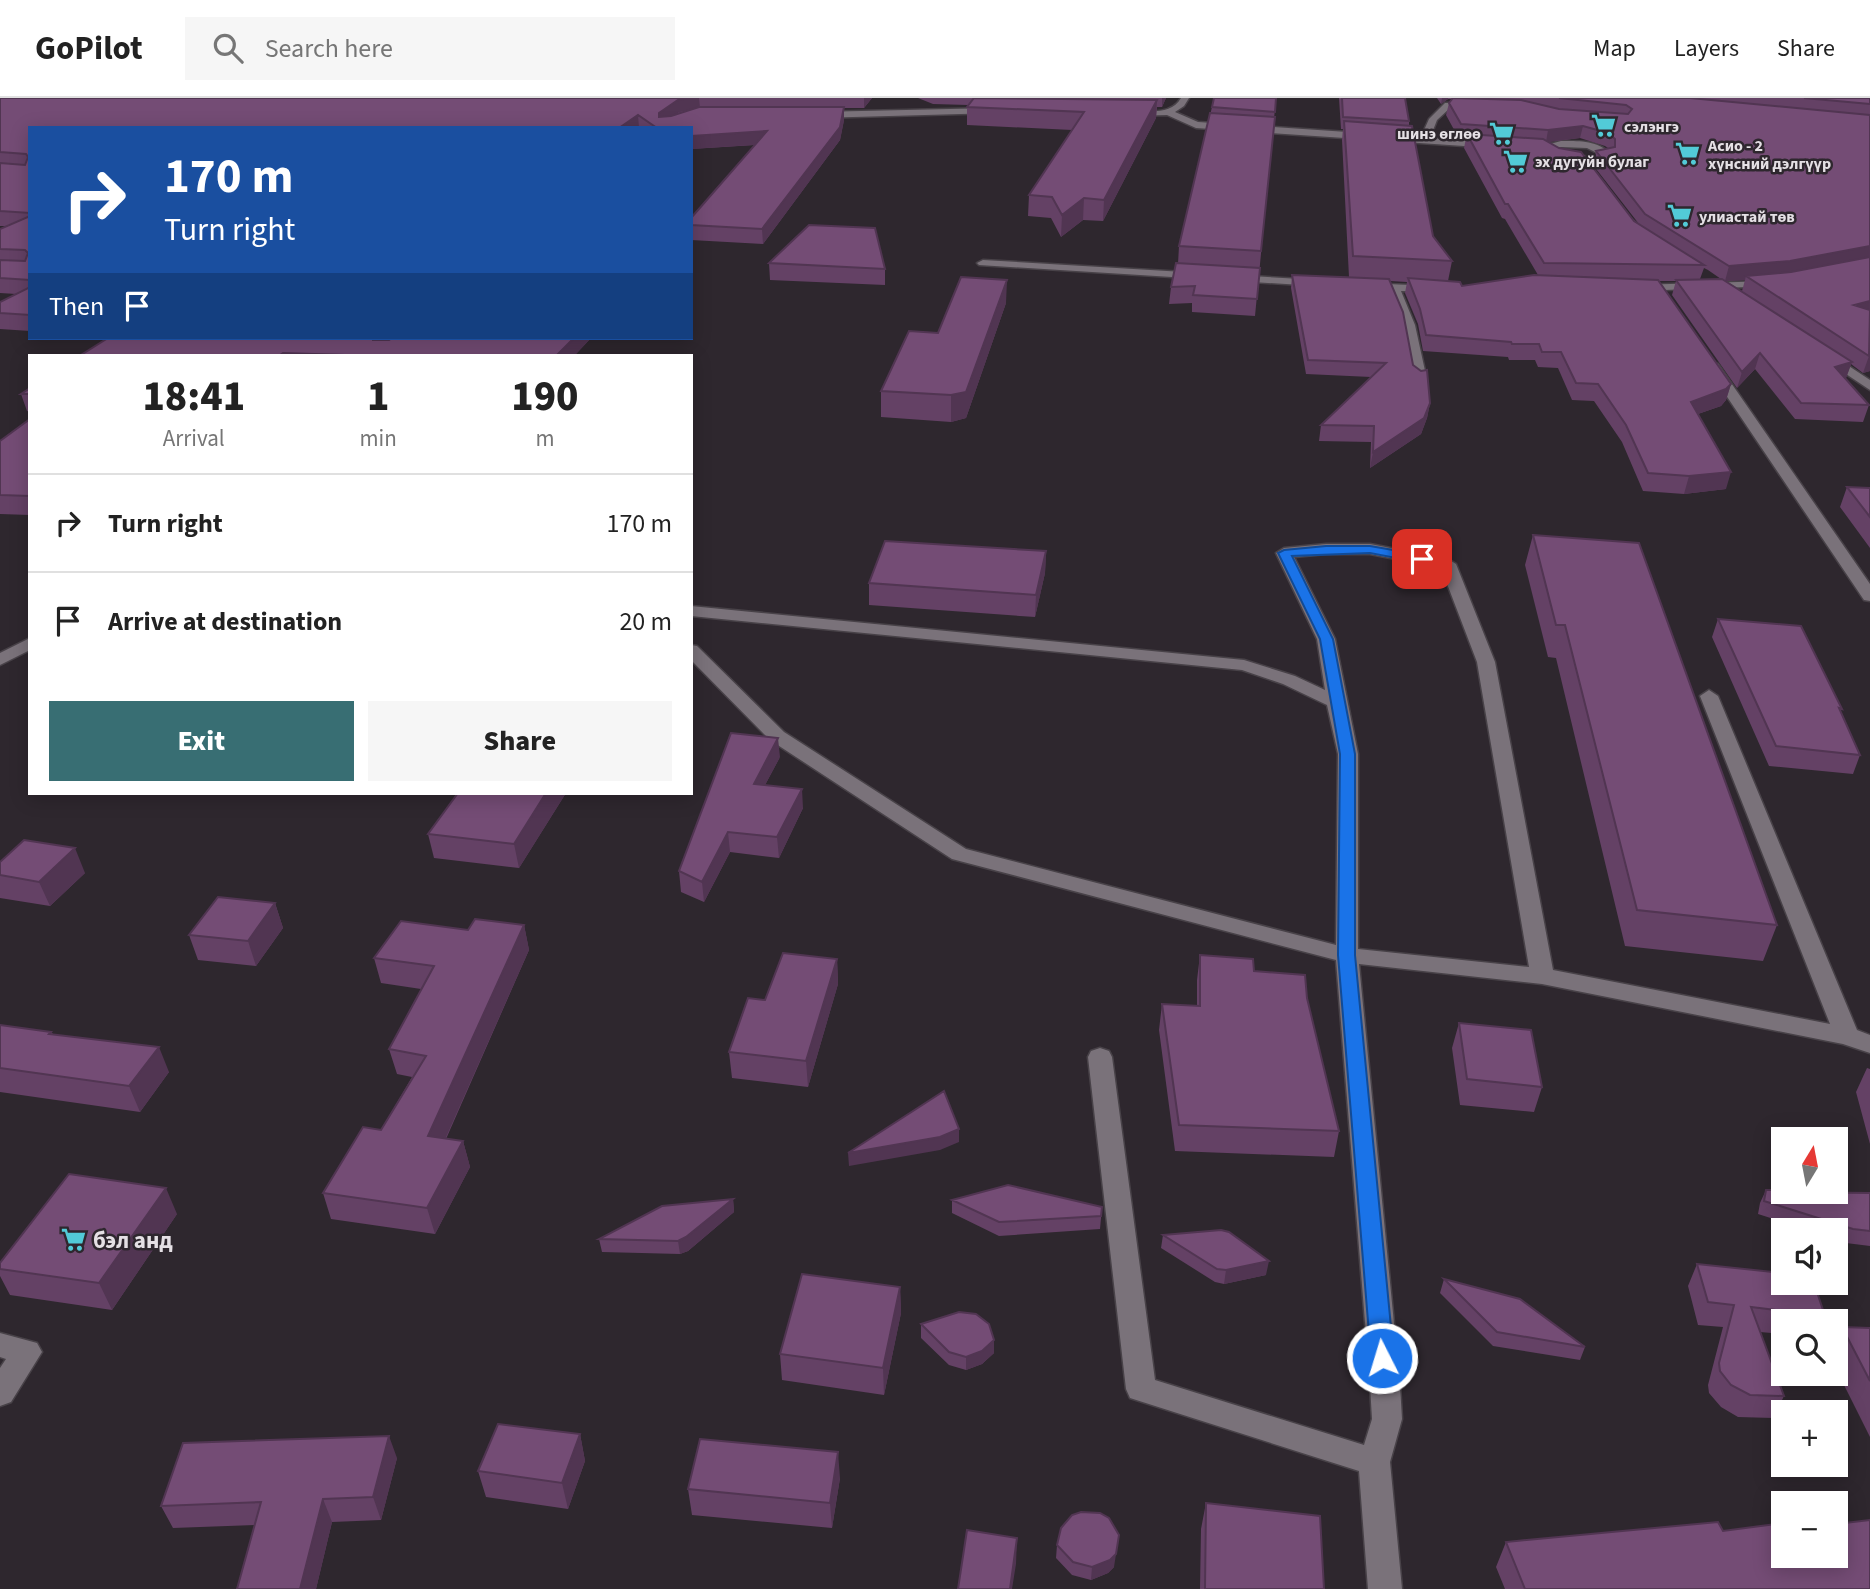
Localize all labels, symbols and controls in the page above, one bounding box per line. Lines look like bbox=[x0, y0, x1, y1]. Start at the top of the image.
search box bbox=[185, 17, 675, 80]
text: GoPilot bbox=[35, 25, 143, 72]
icon: search bbox=[209, 29, 247, 67]
text: Search here bbox=[265, 30, 393, 67]
text: Map bbox=[1593, 31, 1636, 66]
text: Layers bbox=[1674, 31, 1739, 66]
text: Share bbox=[1777, 31, 1835, 66]
supermarket icon: сэлэнгэ bbox=[1590, 112, 1618, 140]
place label: сэлэнгэ bbox=[1624, 116, 1679, 138]
supermarket icon: шинэ өглөө bbox=[1487, 119, 1515, 147]
place label: шинэ өглөө bbox=[1397, 123, 1481, 145]
place label: Асио - 2 хүнсний дэлгүүр bbox=[1707, 135, 1831, 175]
supermarket icon: Асио - 2 хүнсний дэлгүүр bbox=[1674, 140, 1702, 168]
text: 170 m bbox=[164, 142, 293, 212]
supermarket icon: эх дугуйн булаг bbox=[1501, 147, 1529, 175]
place label: эх дугуйн булаг bbox=[1535, 151, 1649, 173]
icon: right bbox=[49, 154, 140, 245]
supermarket icon: улиастай төв bbox=[1665, 202, 1693, 230]
place label: улиастай төв bbox=[1699, 206, 1795, 228]
text: Turn right bbox=[164, 207, 295, 253]
icon: arrive bbox=[118, 287, 156, 325]
text: Then bbox=[49, 288, 104, 325]
text: 18:41 bbox=[142, 367, 245, 427]
text: 1 bbox=[367, 367, 389, 427]
text: 190 bbox=[511, 367, 579, 427]
text: Arrival bbox=[163, 422, 225, 455]
text: min bbox=[360, 422, 397, 455]
text: m bbox=[535, 422, 554, 455]
icon: right bbox=[49, 504, 87, 542]
text: Turn right bbox=[108, 505, 223, 542]
text: 170 m bbox=[606, 505, 672, 542]
pin bbox=[1392, 529, 1452, 589]
icon: arrive bbox=[1403, 540, 1441, 578]
icon: arrive bbox=[49, 602, 87, 640]
text: Arrive at destination bbox=[108, 603, 342, 640]
text: 20 m bbox=[619, 603, 672, 640]
button: Exit bbox=[49, 701, 354, 781]
button: Share bbox=[368, 701, 672, 781]
north arrow bbox=[1771, 1127, 1848, 1204]
map controls bbox=[1771, 1127, 1848, 1568]
button: sound bbox=[1771, 1218, 1848, 1295]
place label: бэл анд bbox=[93, 1224, 173, 1257]
supermarket icon: бэл анд bbox=[59, 1226, 87, 1254]
button: search bbox=[1771, 1309, 1848, 1386]
position arrow bbox=[1345, 1321, 1419, 1395]
button: + bbox=[1771, 1400, 1848, 1477]
button: − bbox=[1771, 1491, 1848, 1568]

